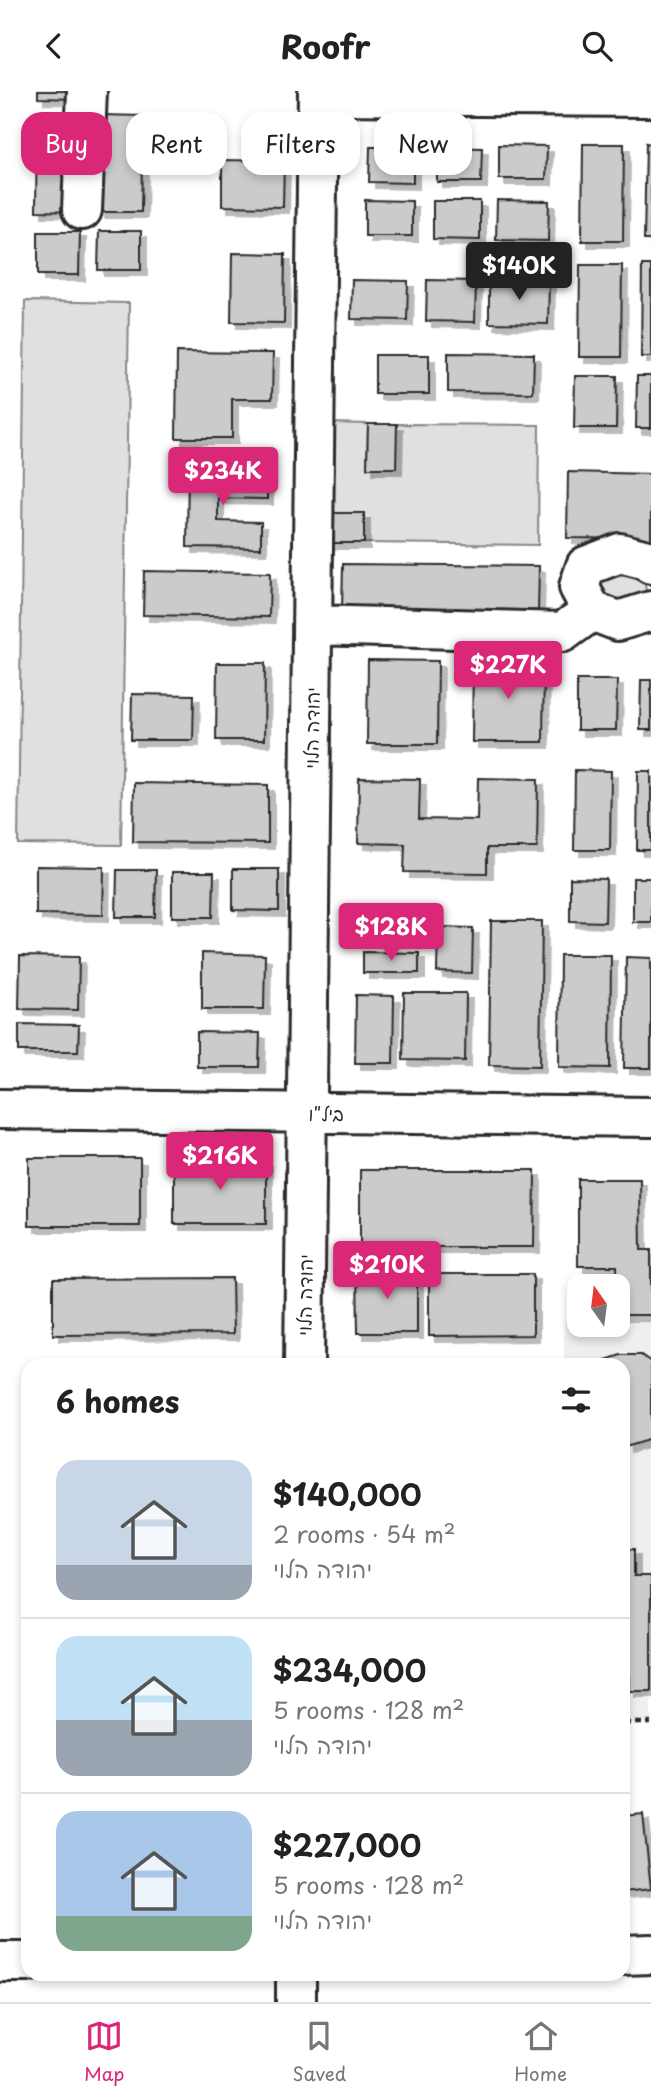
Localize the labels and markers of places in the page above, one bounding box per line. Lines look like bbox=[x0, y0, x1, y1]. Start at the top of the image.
pin: $140K bbox=[470, 243, 568, 302]
pin: $234K bbox=[174, 447, 272, 507]
pin: $227K bbox=[459, 641, 557, 701]
pin: $128K bbox=[342, 903, 440, 963]
pin: $216K bbox=[171, 1133, 269, 1192]
pin: $210K bbox=[338, 1241, 436, 1301]

